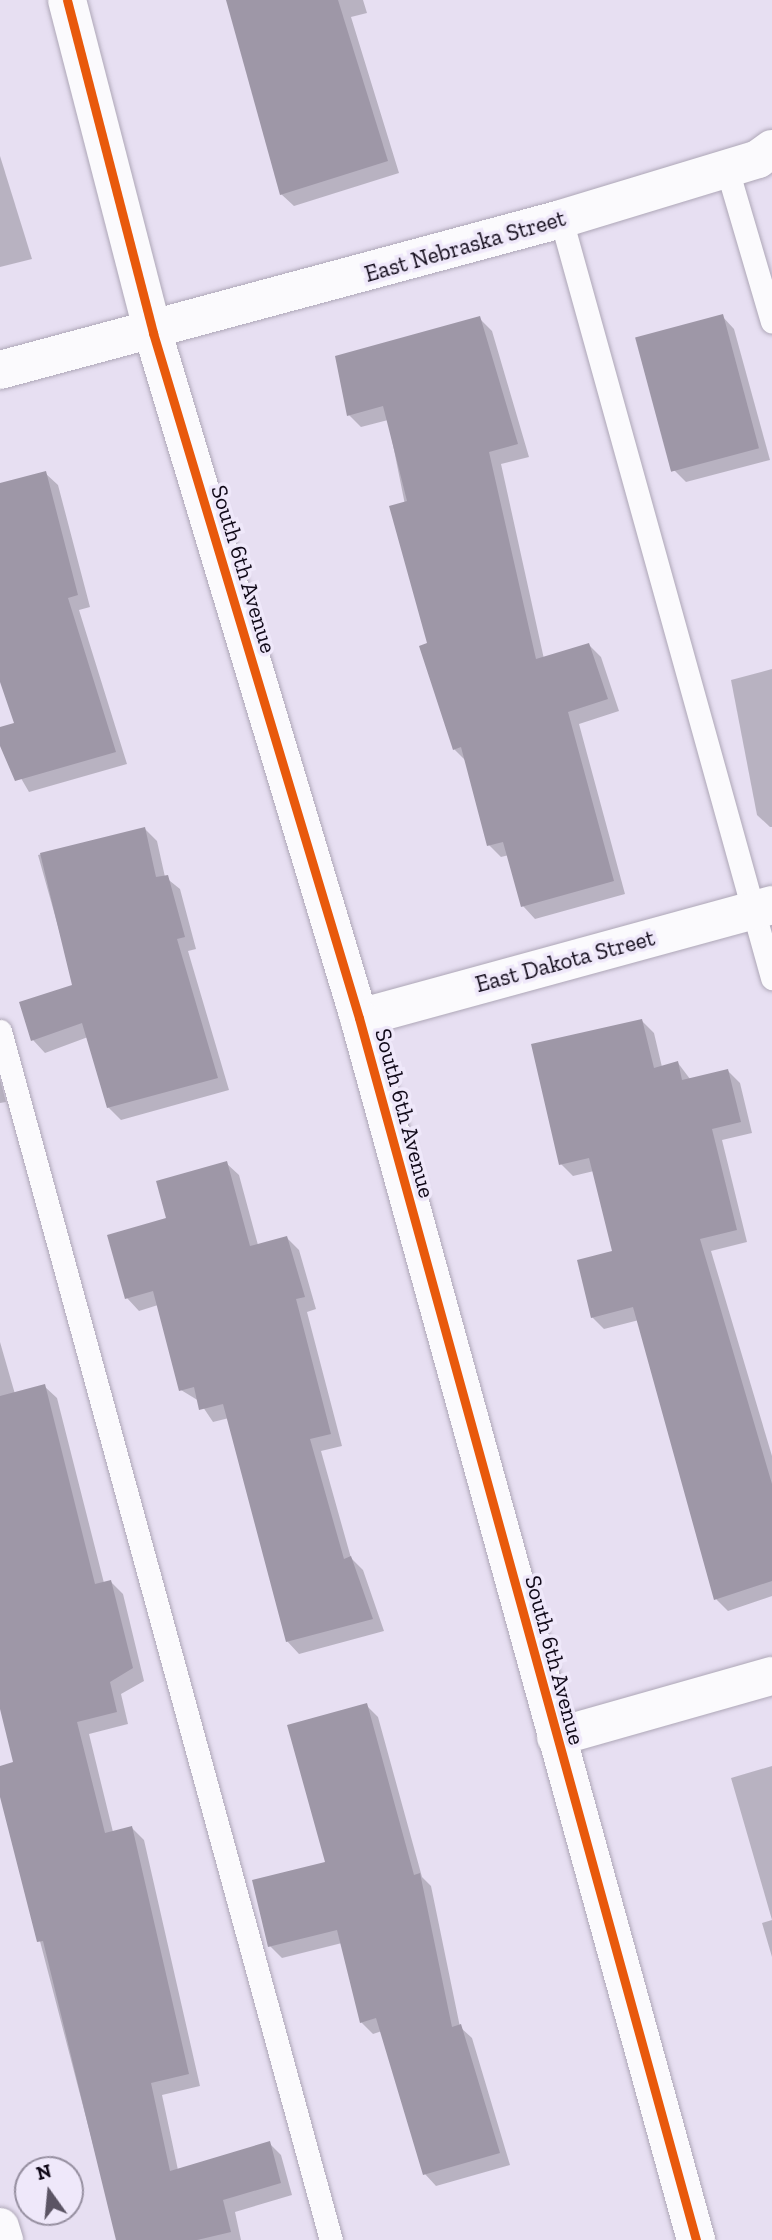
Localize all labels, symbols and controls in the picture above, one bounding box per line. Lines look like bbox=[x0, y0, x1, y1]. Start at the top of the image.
street label: East Nebraska Street bbox=[361, 204, 569, 288]
street label: South 6th Avenue bbox=[205, 481, 283, 657]
street label: East Dakota Street bbox=[472, 924, 658, 998]
street label: South 6th Avenue bbox=[369, 1025, 441, 1201]
street label: South 6th Avenue bbox=[519, 1572, 591, 1748]
north arrow bbox=[14, 2156, 84, 2226]
text: N bbox=[34, 2159, 54, 2185]

